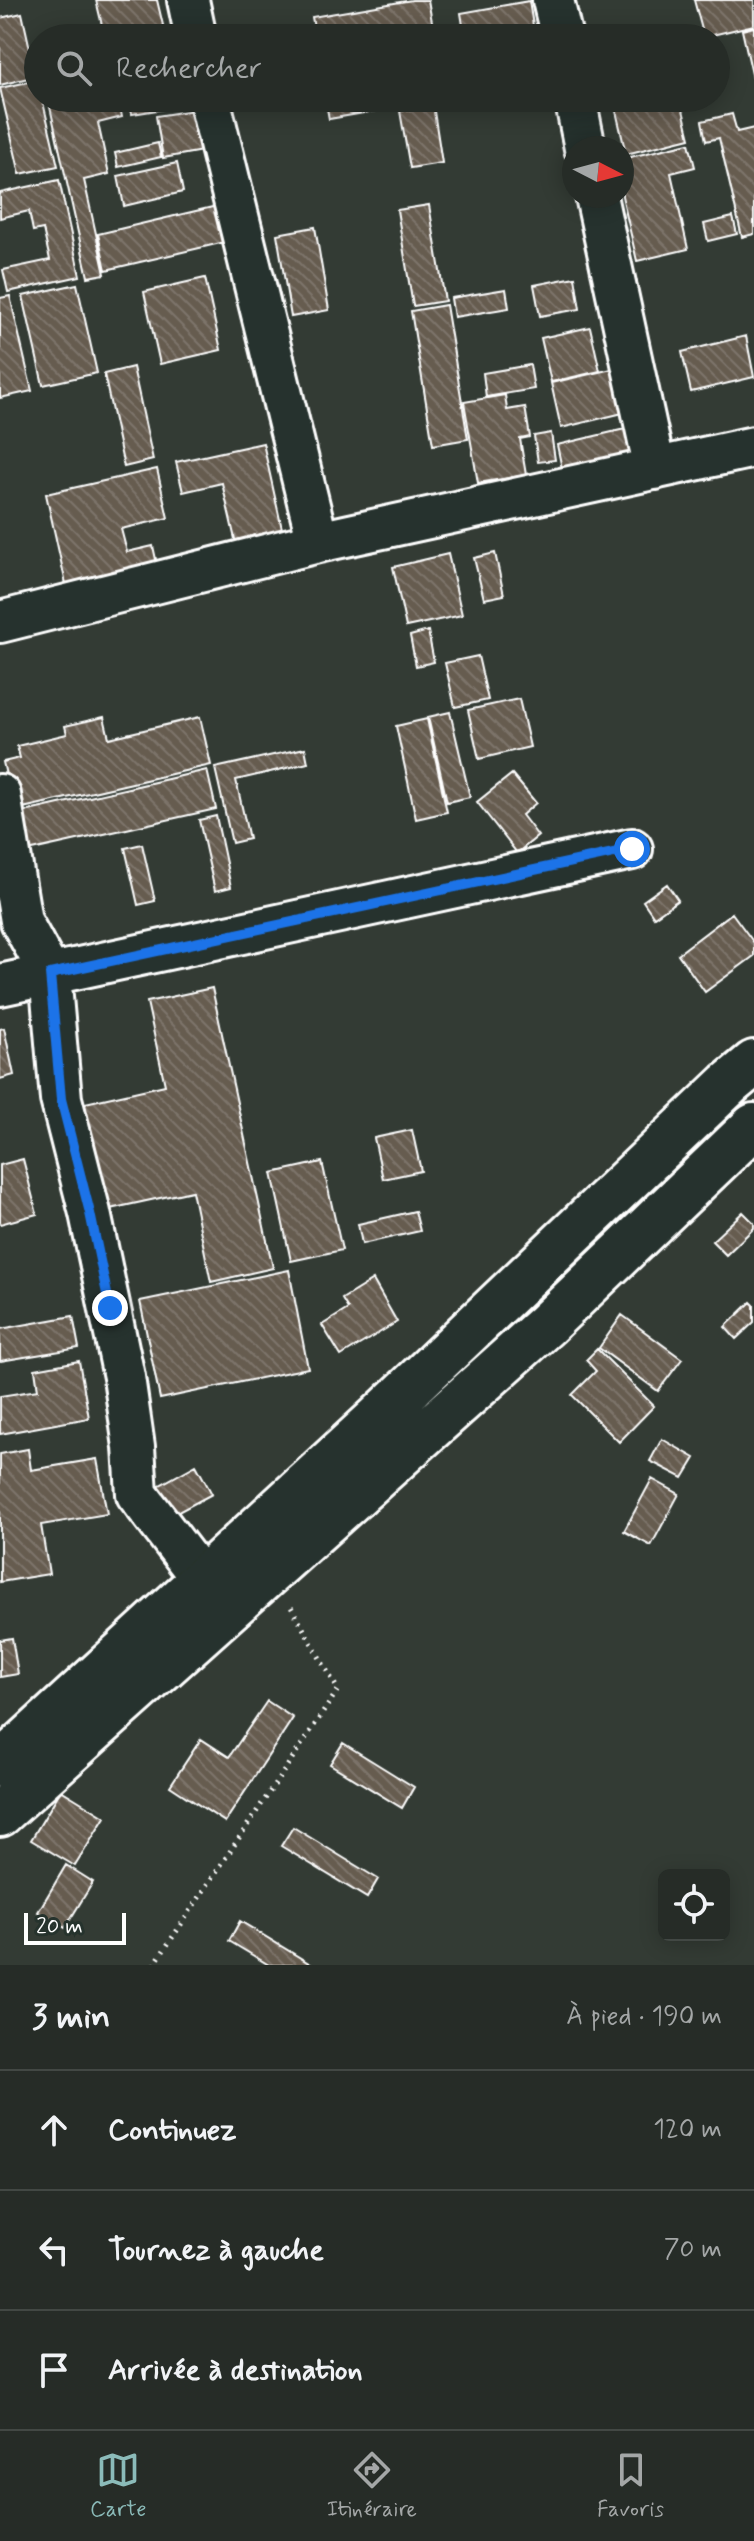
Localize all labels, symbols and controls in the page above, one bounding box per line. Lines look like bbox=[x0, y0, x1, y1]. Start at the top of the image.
search box bbox=[24, 24, 730, 112]
icon: search bbox=[52, 46, 96, 90]
text: Rechercher bbox=[116, 49, 262, 88]
north arrow bbox=[562, 136, 634, 208]
route start bbox=[614, 831, 650, 867]
route end bbox=[92, 1290, 128, 1326]
map controls bbox=[658, 1869, 730, 1941]
button: locate bbox=[658, 1869, 730, 1941]
scale bar bbox=[24, 1909, 126, 1945]
text: 20 m bbox=[36, 1913, 83, 1941]
text: 3 min bbox=[32, 1995, 110, 2040]
text: À pied · 190 m bbox=[566, 2000, 722, 2034]
icon: ahead bbox=[32, 2108, 76, 2152]
text: Continuez bbox=[108, 2111, 237, 2150]
text: 120 m bbox=[653, 2113, 722, 2147]
icon: left bbox=[32, 2228, 76, 2272]
text: Tournez à gauche bbox=[108, 2231, 324, 2270]
text: 70 m bbox=[664, 2233, 722, 2267]
icon: arrive bbox=[32, 2348, 76, 2392]
text: Arrivée à destination bbox=[108, 2351, 363, 2390]
tab: Carte bbox=[90, 2448, 146, 2524]
tab: Itinéraire bbox=[327, 2448, 417, 2524]
tab: Favoris bbox=[597, 2448, 664, 2524]

